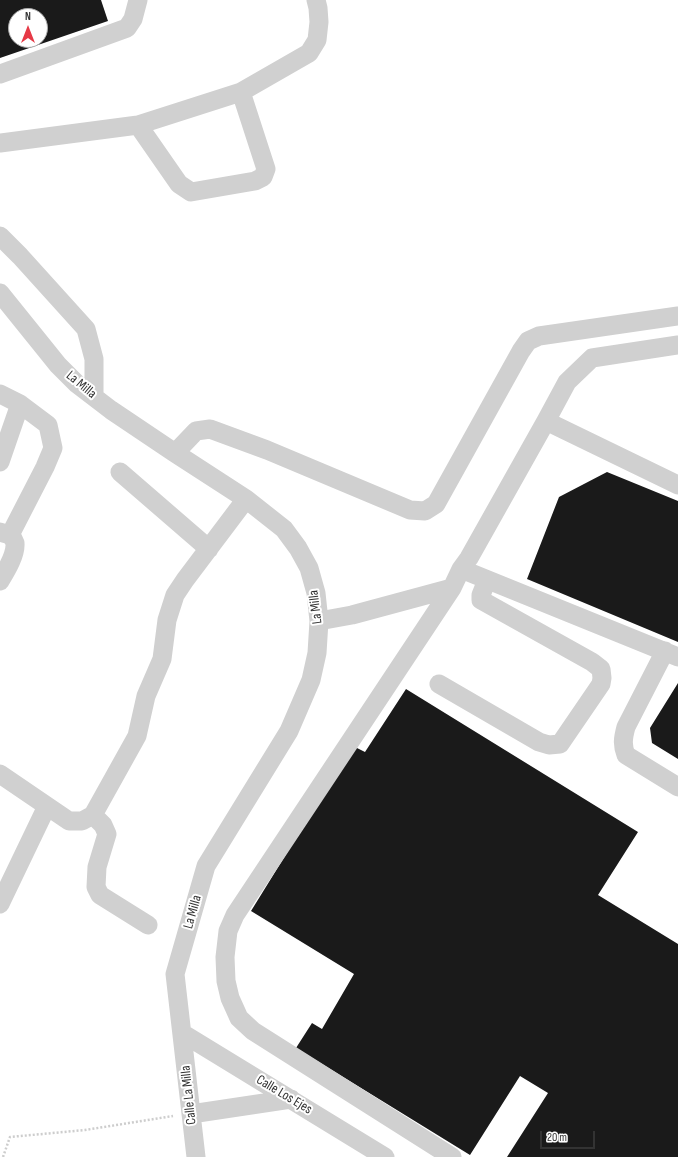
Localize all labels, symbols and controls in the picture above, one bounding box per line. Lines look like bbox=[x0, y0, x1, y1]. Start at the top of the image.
north arrow bbox=[8, 8, 48, 48]
text: N bbox=[25, 10, 31, 23]
street label: La Milla bbox=[62, 368, 100, 402]
street label: La Milla bbox=[306, 589, 326, 625]
street label: La Milla bbox=[180, 893, 206, 931]
street label: Calle La Milla bbox=[178, 1065, 200, 1125]
street label: Calle Los Ejes bbox=[253, 1072, 315, 1118]
scale bar bbox=[542, 1123, 597, 1149]
text: 20 m bbox=[547, 1130, 567, 1145]

